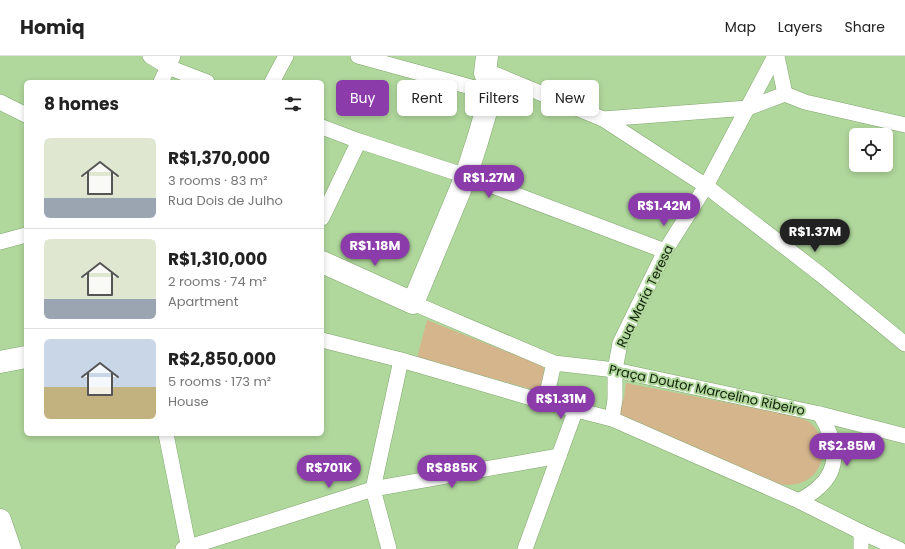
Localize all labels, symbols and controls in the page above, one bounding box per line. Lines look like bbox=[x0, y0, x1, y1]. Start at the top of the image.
text: Homiq bbox=[20, 14, 85, 41]
text: Map bbox=[725, 17, 756, 37]
text: Layers bbox=[778, 17, 822, 37]
text: Share bbox=[844, 17, 885, 37]
chip: Buy bbox=[336, 80, 389, 116]
chip: Rent bbox=[397, 80, 457, 116]
chip: Filters bbox=[465, 80, 533, 116]
chip: New bbox=[541, 80, 599, 116]
text: 8 homes bbox=[44, 92, 119, 116]
icon: filters bbox=[282, 93, 304, 115]
map controls bbox=[849, 128, 893, 172]
button: locate bbox=[849, 128, 893, 172]
text: R$1,370,000 bbox=[168, 146, 270, 170]
icon: home bbox=[76, 154, 124, 202]
pin: R$1.27M bbox=[452, 165, 526, 199]
text: R$1.27M bbox=[463, 168, 515, 187]
text: 3 rooms · 83 m² bbox=[168, 171, 268, 190]
text: Rua Dois de Julho bbox=[168, 191, 283, 210]
pin: R$1.42M bbox=[627, 193, 701, 227]
text: R$1.42M bbox=[637, 196, 691, 215]
pin: R$1.37M bbox=[778, 219, 852, 253]
text: R$1.37M bbox=[789, 222, 841, 241]
pin: R$1.18M bbox=[338, 233, 412, 267]
text: R$1.18M bbox=[350, 236, 400, 255]
street label: Rua Maria Teresa bbox=[612, 241, 678, 351]
text: R$1,310,000 bbox=[168, 247, 267, 271]
icon: home bbox=[76, 255, 124, 303]
text: 2 rooms · 74 m² bbox=[168, 272, 267, 291]
text: Apartment bbox=[168, 292, 238, 311]
text: R$2,850,000 bbox=[168, 347, 276, 371]
icon: home bbox=[76, 355, 124, 403]
street label: Praça Doutor Marcelino Ribeiro bbox=[607, 360, 807, 420]
text: 5 rooms · 173 m² bbox=[168, 372, 271, 391]
pin: R$1.31M bbox=[524, 386, 598, 420]
text: R$1.31M bbox=[536, 389, 586, 408]
text: House bbox=[168, 392, 208, 411]
pin: R$2.85M bbox=[810, 433, 884, 467]
text: R$2.85M bbox=[819, 436, 875, 455]
pin: R$701K bbox=[296, 455, 362, 489]
pin: R$885K bbox=[419, 455, 485, 489]
text: R$701K bbox=[306, 458, 352, 477]
text: R$885K bbox=[426, 458, 478, 477]

